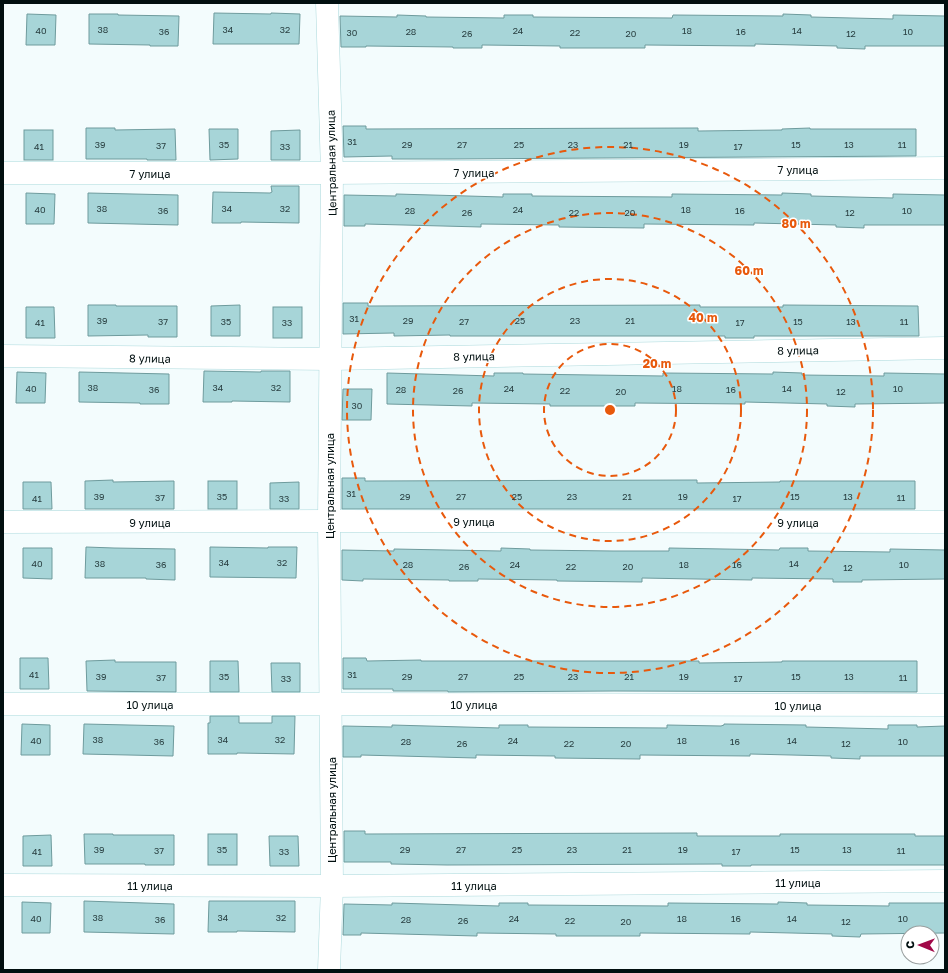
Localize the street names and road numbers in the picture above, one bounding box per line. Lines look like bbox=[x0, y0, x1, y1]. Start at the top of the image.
street label: Центральная улица bbox=[324, 110, 338, 216]
street label: 7 улица bbox=[778, 163, 818, 176]
street label: 7 улица bbox=[454, 166, 494, 179]
street label: 7 улица bbox=[130, 167, 170, 180]
street label: 8 улица bbox=[777, 343, 819, 357]
street label: 8 улица bbox=[453, 349, 495, 363]
street label: 8 улица bbox=[129, 351, 171, 365]
street label: Центральная улица bbox=[323, 433, 336, 539]
street label: 9 улица bbox=[453, 515, 495, 528]
street label: 9 улица bbox=[129, 516, 171, 529]
street label: 9 улица bbox=[777, 516, 819, 529]
street label: 10 улица bbox=[126, 698, 174, 711]
street label: 10 улица bbox=[450, 698, 498, 711]
street label: 10 улица bbox=[774, 699, 822, 712]
street label: Центральная улица bbox=[325, 757, 338, 863]
street label: 11 улица bbox=[775, 876, 821, 889]
street label: 11 улица bbox=[127, 879, 173, 892]
street label: 11 улица bbox=[451, 879, 497, 892]

